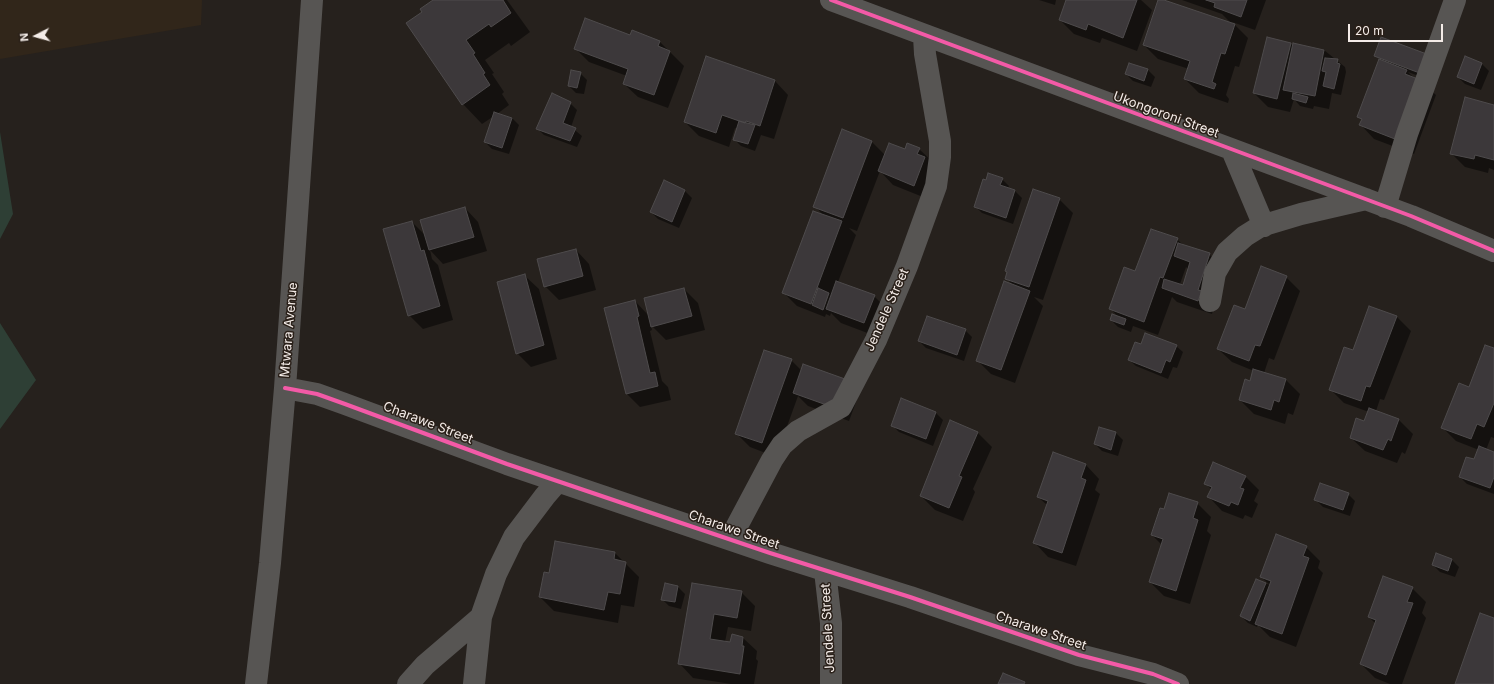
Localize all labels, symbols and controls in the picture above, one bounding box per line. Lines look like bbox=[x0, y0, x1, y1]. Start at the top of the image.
north arrow bbox=[16, 16, 56, 56]
scale bar bbox=[1350, 16, 1445, 42]
text: 20 m bbox=[1355, 23, 1384, 38]
text: N bbox=[17, 32, 31, 42]
street label: Ukongoroni Street bbox=[1111, 89, 1221, 141]
street label: Jendele Street bbox=[862, 266, 912, 354]
street label: Mtwara Avenue bbox=[277, 282, 301, 378]
street label: Charawe Street bbox=[381, 399, 475, 447]
street label: Charawe Street bbox=[687, 507, 781, 553]
street label: Jendele Street bbox=[818, 583, 838, 673]
street label: Charawe Street bbox=[994, 608, 1088, 654]

